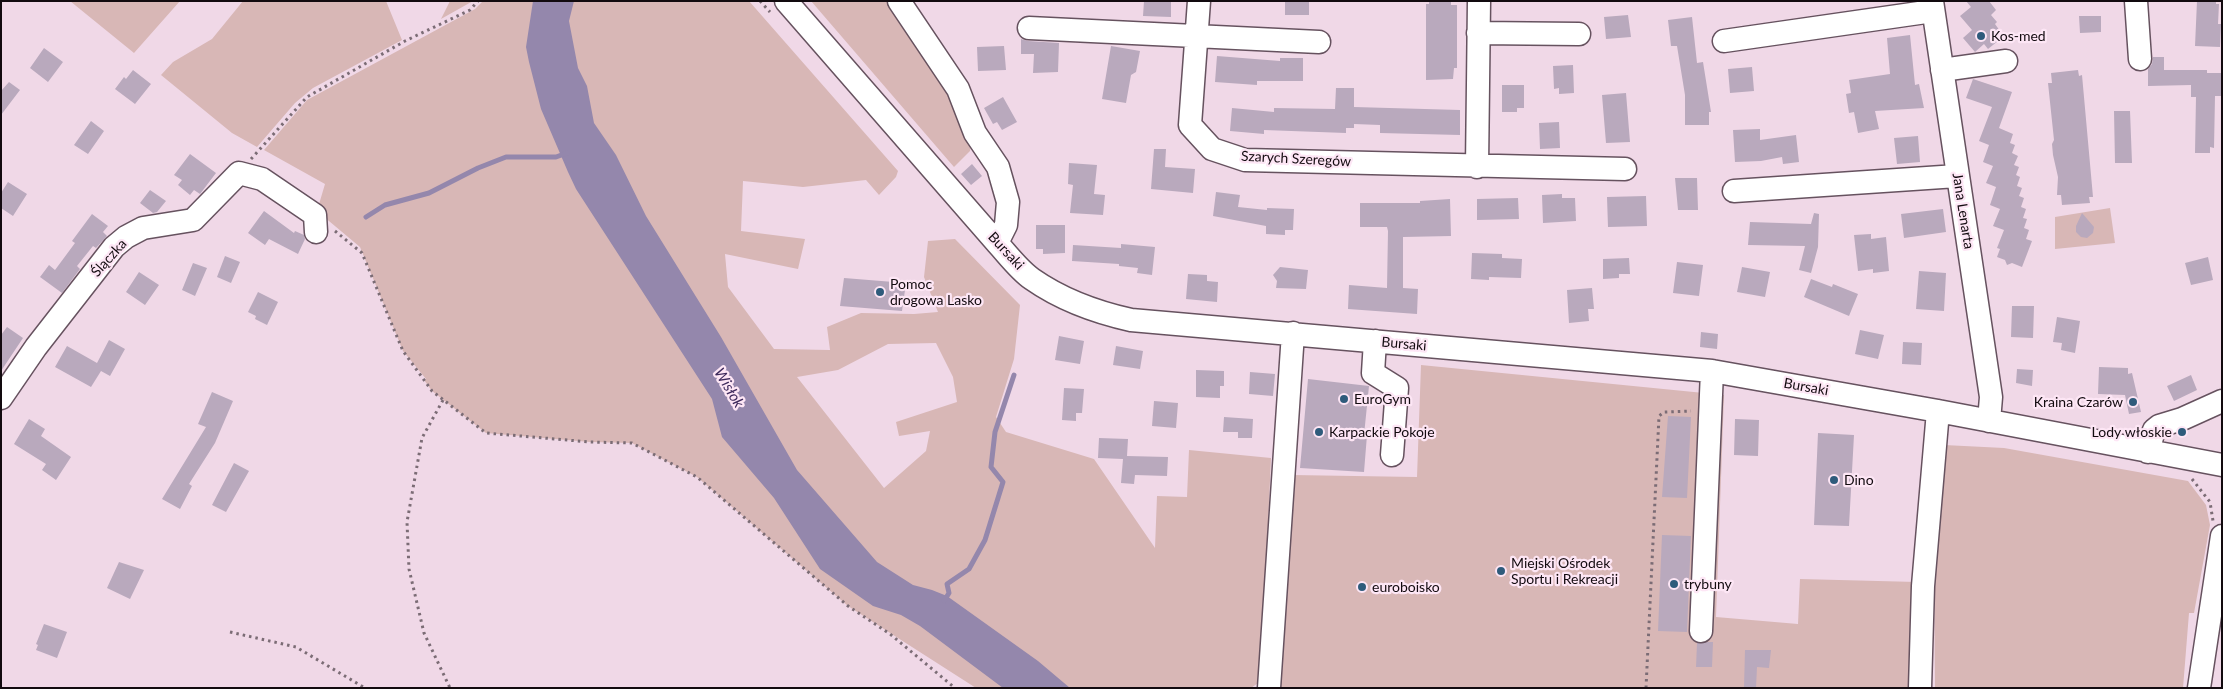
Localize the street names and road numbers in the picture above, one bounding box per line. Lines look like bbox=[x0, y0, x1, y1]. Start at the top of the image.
street label: Szarych Szeregów bbox=[1241, 148, 1351, 170]
street label: Jana Lenarta bbox=[1949, 172, 1977, 250]
street label: Bursaki bbox=[984, 229, 1028, 273]
street label: Ślączka bbox=[88, 236, 130, 280]
street label: Bursaki bbox=[1381, 334, 1427, 354]
street label: Bursaki bbox=[1782, 375, 1830, 399]

